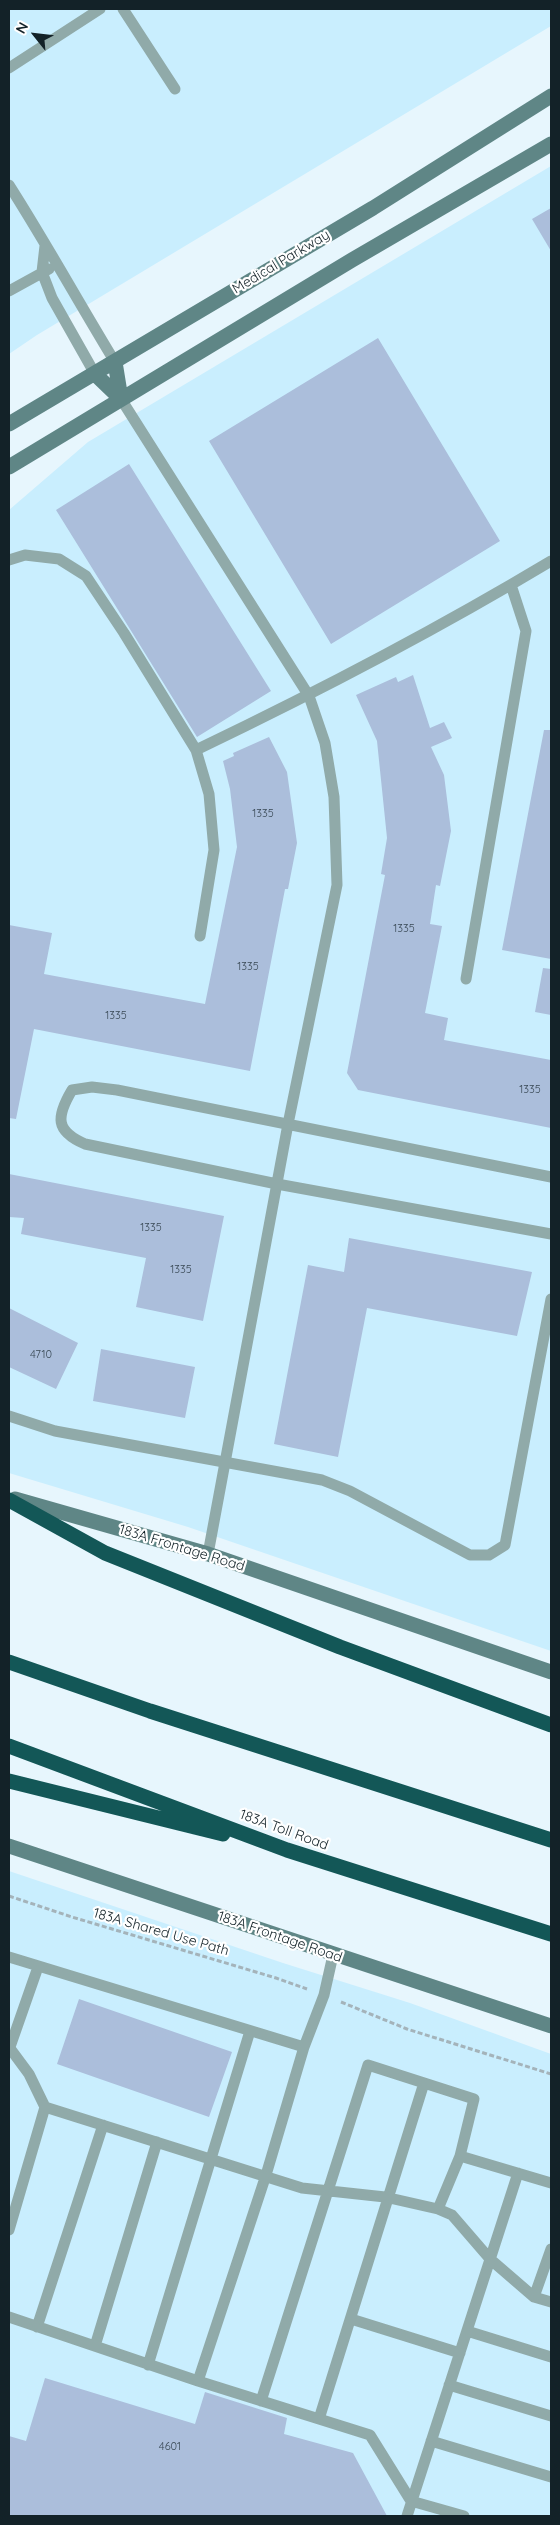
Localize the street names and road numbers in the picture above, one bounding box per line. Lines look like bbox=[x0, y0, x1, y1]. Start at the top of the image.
street label: Medical Parkway bbox=[229, 226, 333, 298]
street label: 183A Frontage Road bbox=[117, 1521, 247, 1575]
street label: 183A Toll Road bbox=[237, 1806, 331, 1854]
street label: 183A Shared Use Path bbox=[91, 1905, 231, 1959]
street label: 183A Frontage Road bbox=[216, 1908, 344, 1966]

